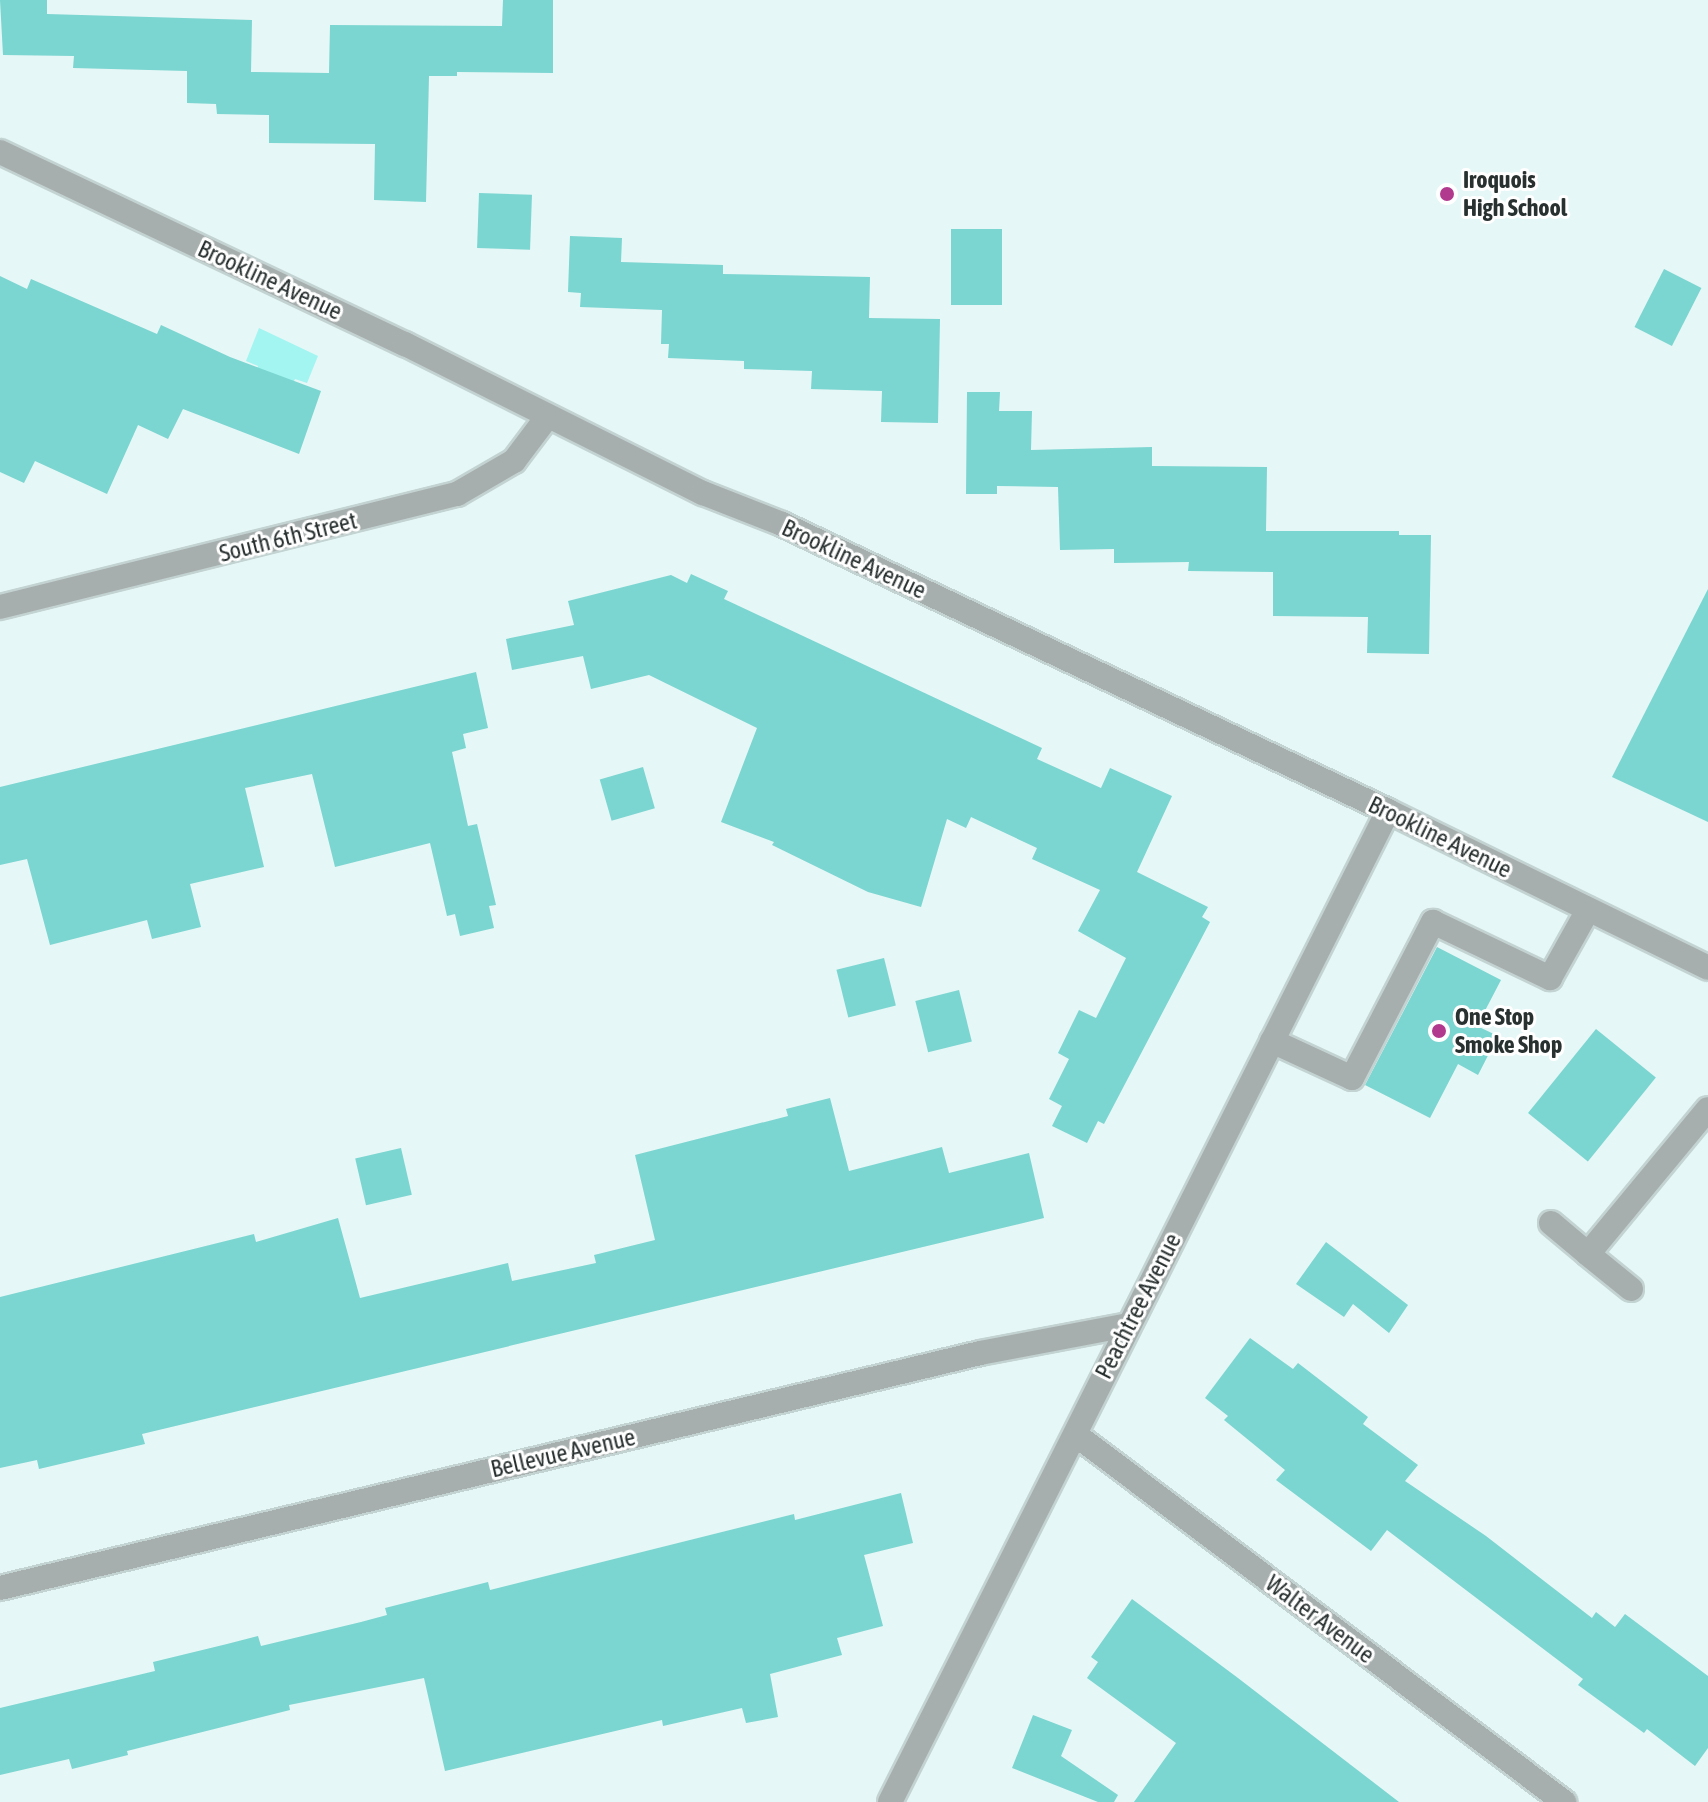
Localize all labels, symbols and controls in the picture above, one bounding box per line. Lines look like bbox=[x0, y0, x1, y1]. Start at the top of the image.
place label: Iroquois High School bbox=[1463, 166, 1567, 222]
marker: Iroquois High School bbox=[1438, 185, 1456, 203]
street label: Brookline Avenue bbox=[193, 234, 347, 326]
street label: South 6th Street bbox=[216, 506, 360, 568]
street label: Brookline Avenue bbox=[777, 513, 931, 605]
street label: Brookline Avenue bbox=[1364, 790, 1516, 884]
place label: One Stop Smoke Shop bbox=[1455, 1003, 1562, 1059]
marker: One Stop Smoke Shop bbox=[1430, 1022, 1448, 1040]
street label: Peachtree Avenue bbox=[1089, 1228, 1187, 1384]
street label: Bellevue Avenue bbox=[488, 1422, 638, 1484]
street label: Walter Avenue bbox=[1260, 1569, 1380, 1669]

